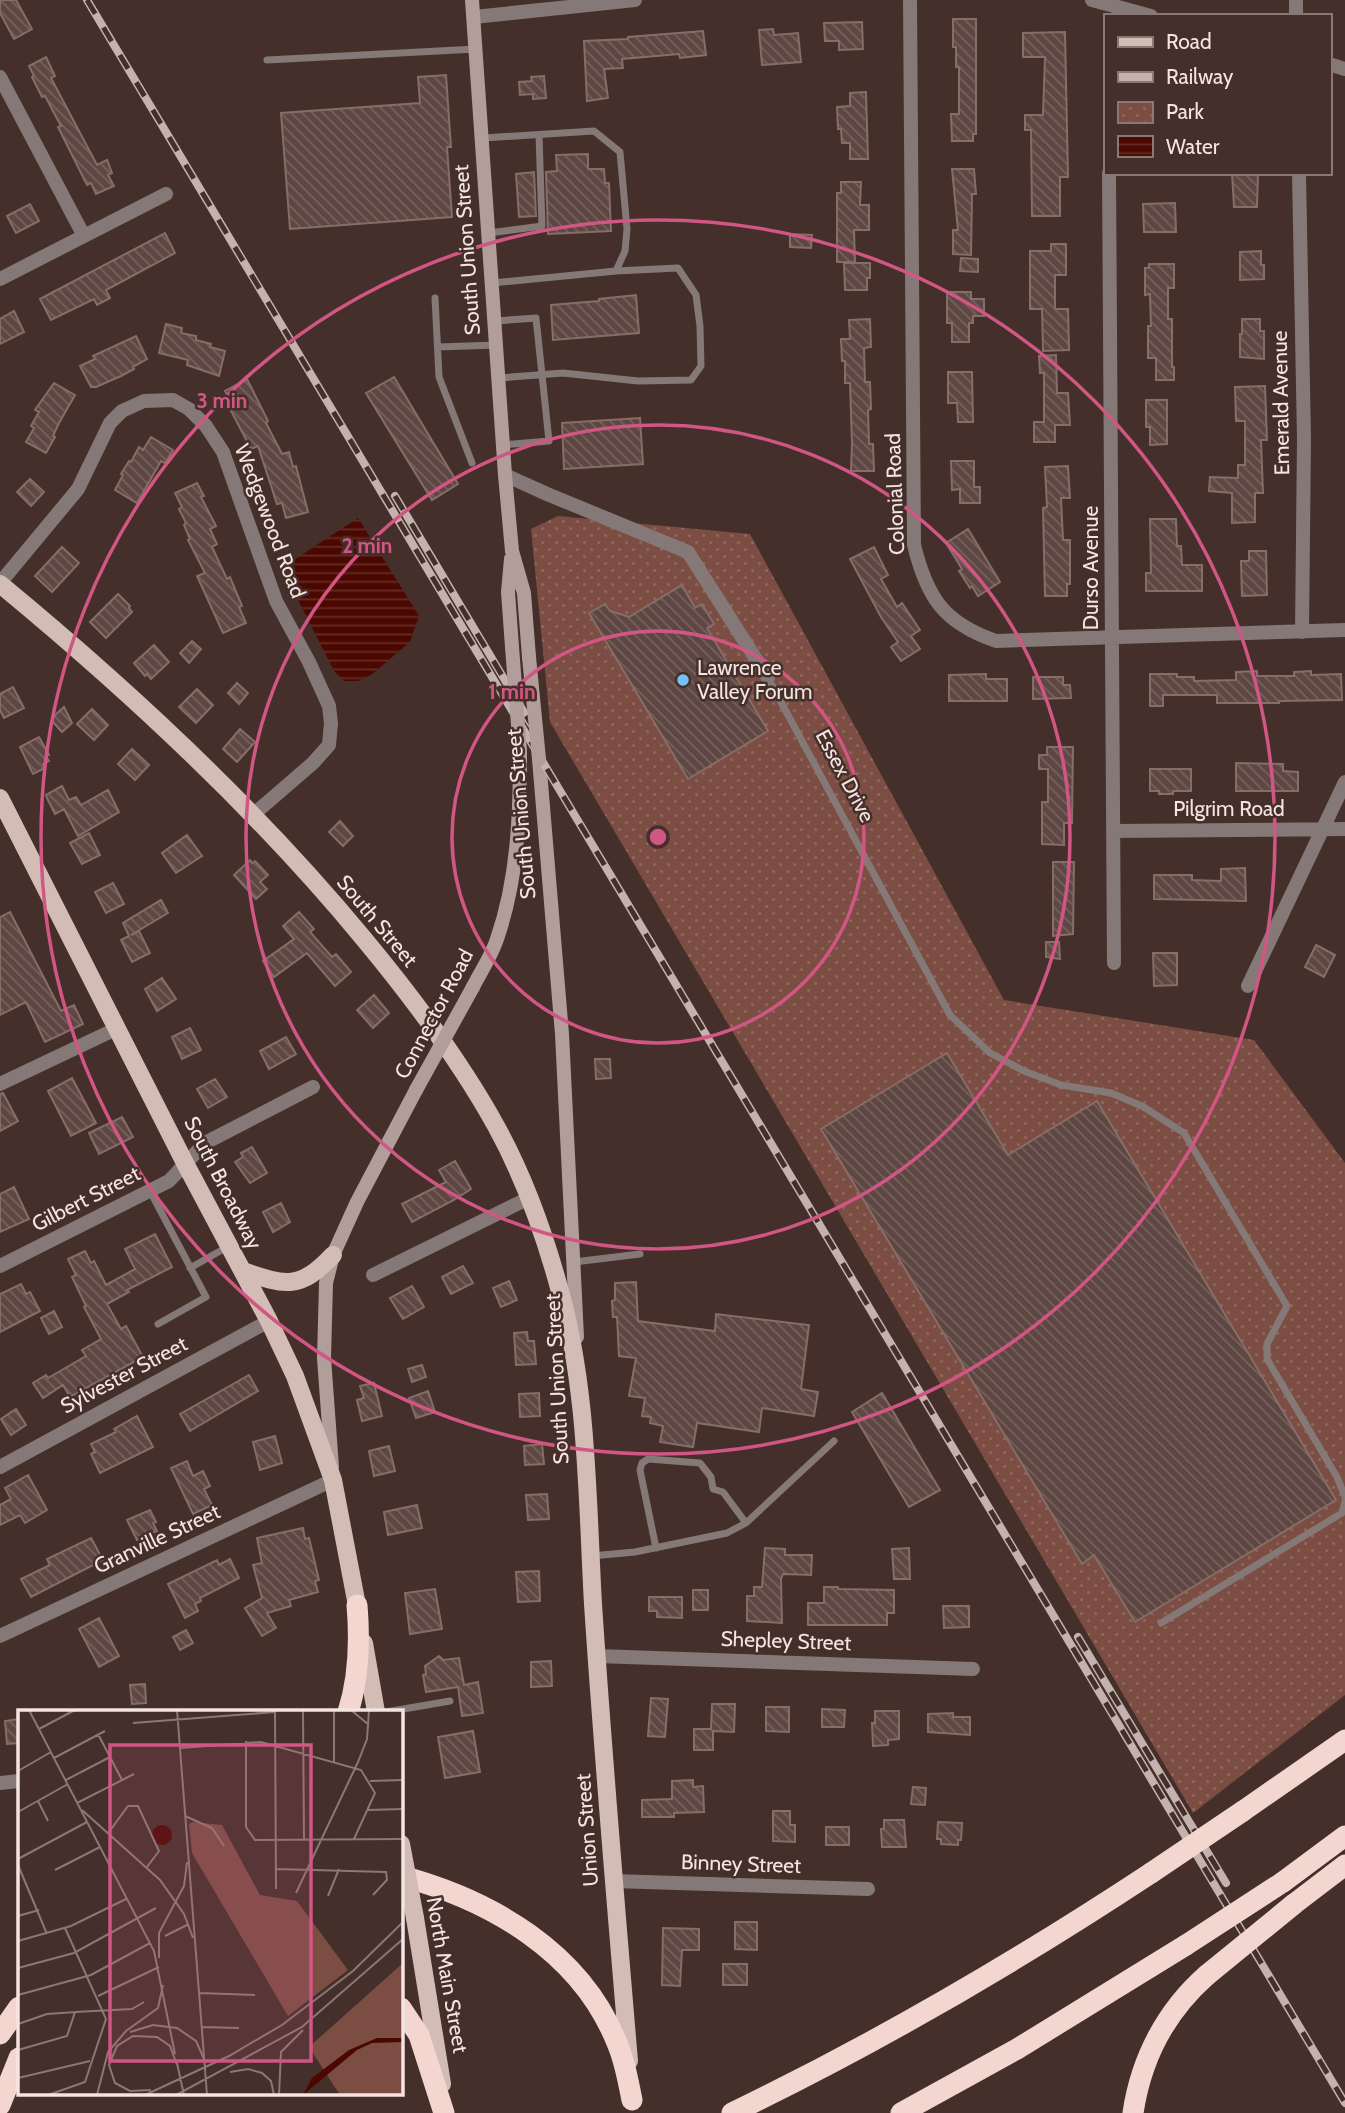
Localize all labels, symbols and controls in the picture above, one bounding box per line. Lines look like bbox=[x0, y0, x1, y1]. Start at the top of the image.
legend bbox=[1104, 14, 1331, 175]
text: Road bbox=[1166, 29, 1212, 54]
text: Railway bbox=[1166, 64, 1234, 89]
text: Park bbox=[1166, 99, 1204, 124]
text: Water bbox=[1166, 134, 1220, 159]
street label: South Union Street bbox=[448, 164, 485, 336]
street label: Emerald Avenue bbox=[1267, 330, 1294, 476]
text: 3 min bbox=[197, 388, 247, 413]
street label: Colonial Road bbox=[880, 433, 909, 555]
street label: Wedgewood Road bbox=[230, 440, 311, 601]
street label: Durso Avenue bbox=[1078, 506, 1103, 630]
text: 2 min bbox=[342, 533, 392, 558]
place label: Lawrence Valley Forum bbox=[697, 655, 813, 704]
marker: Lawrence Valley Forum bbox=[675, 672, 691, 688]
text: 1 min bbox=[488, 679, 536, 704]
street label: Essex Drive bbox=[811, 725, 880, 827]
street label: South Union Street bbox=[501, 728, 540, 900]
street label: Pilgrim Road bbox=[1173, 796, 1285, 821]
centre of rings bbox=[646, 825, 670, 849]
street label: South Street bbox=[332, 870, 423, 972]
street label: Connector Road bbox=[389, 945, 478, 1083]
street label: South Broadway bbox=[179, 1112, 268, 1254]
street label: Gilbert Street bbox=[27, 1161, 144, 1237]
street label: South Union Street bbox=[540, 1293, 573, 1465]
street label: Sylvester Street bbox=[56, 1331, 191, 1418]
street label: Granville Street bbox=[90, 1498, 224, 1579]
street label: Shepley Street bbox=[720, 1626, 852, 1655]
inset map bbox=[18, 1710, 402, 2096]
street label: Union Street bbox=[570, 1773, 603, 1887]
street label: Binney Street bbox=[680, 1849, 802, 1878]
street label: North Main Street bbox=[421, 1895, 474, 2055]

